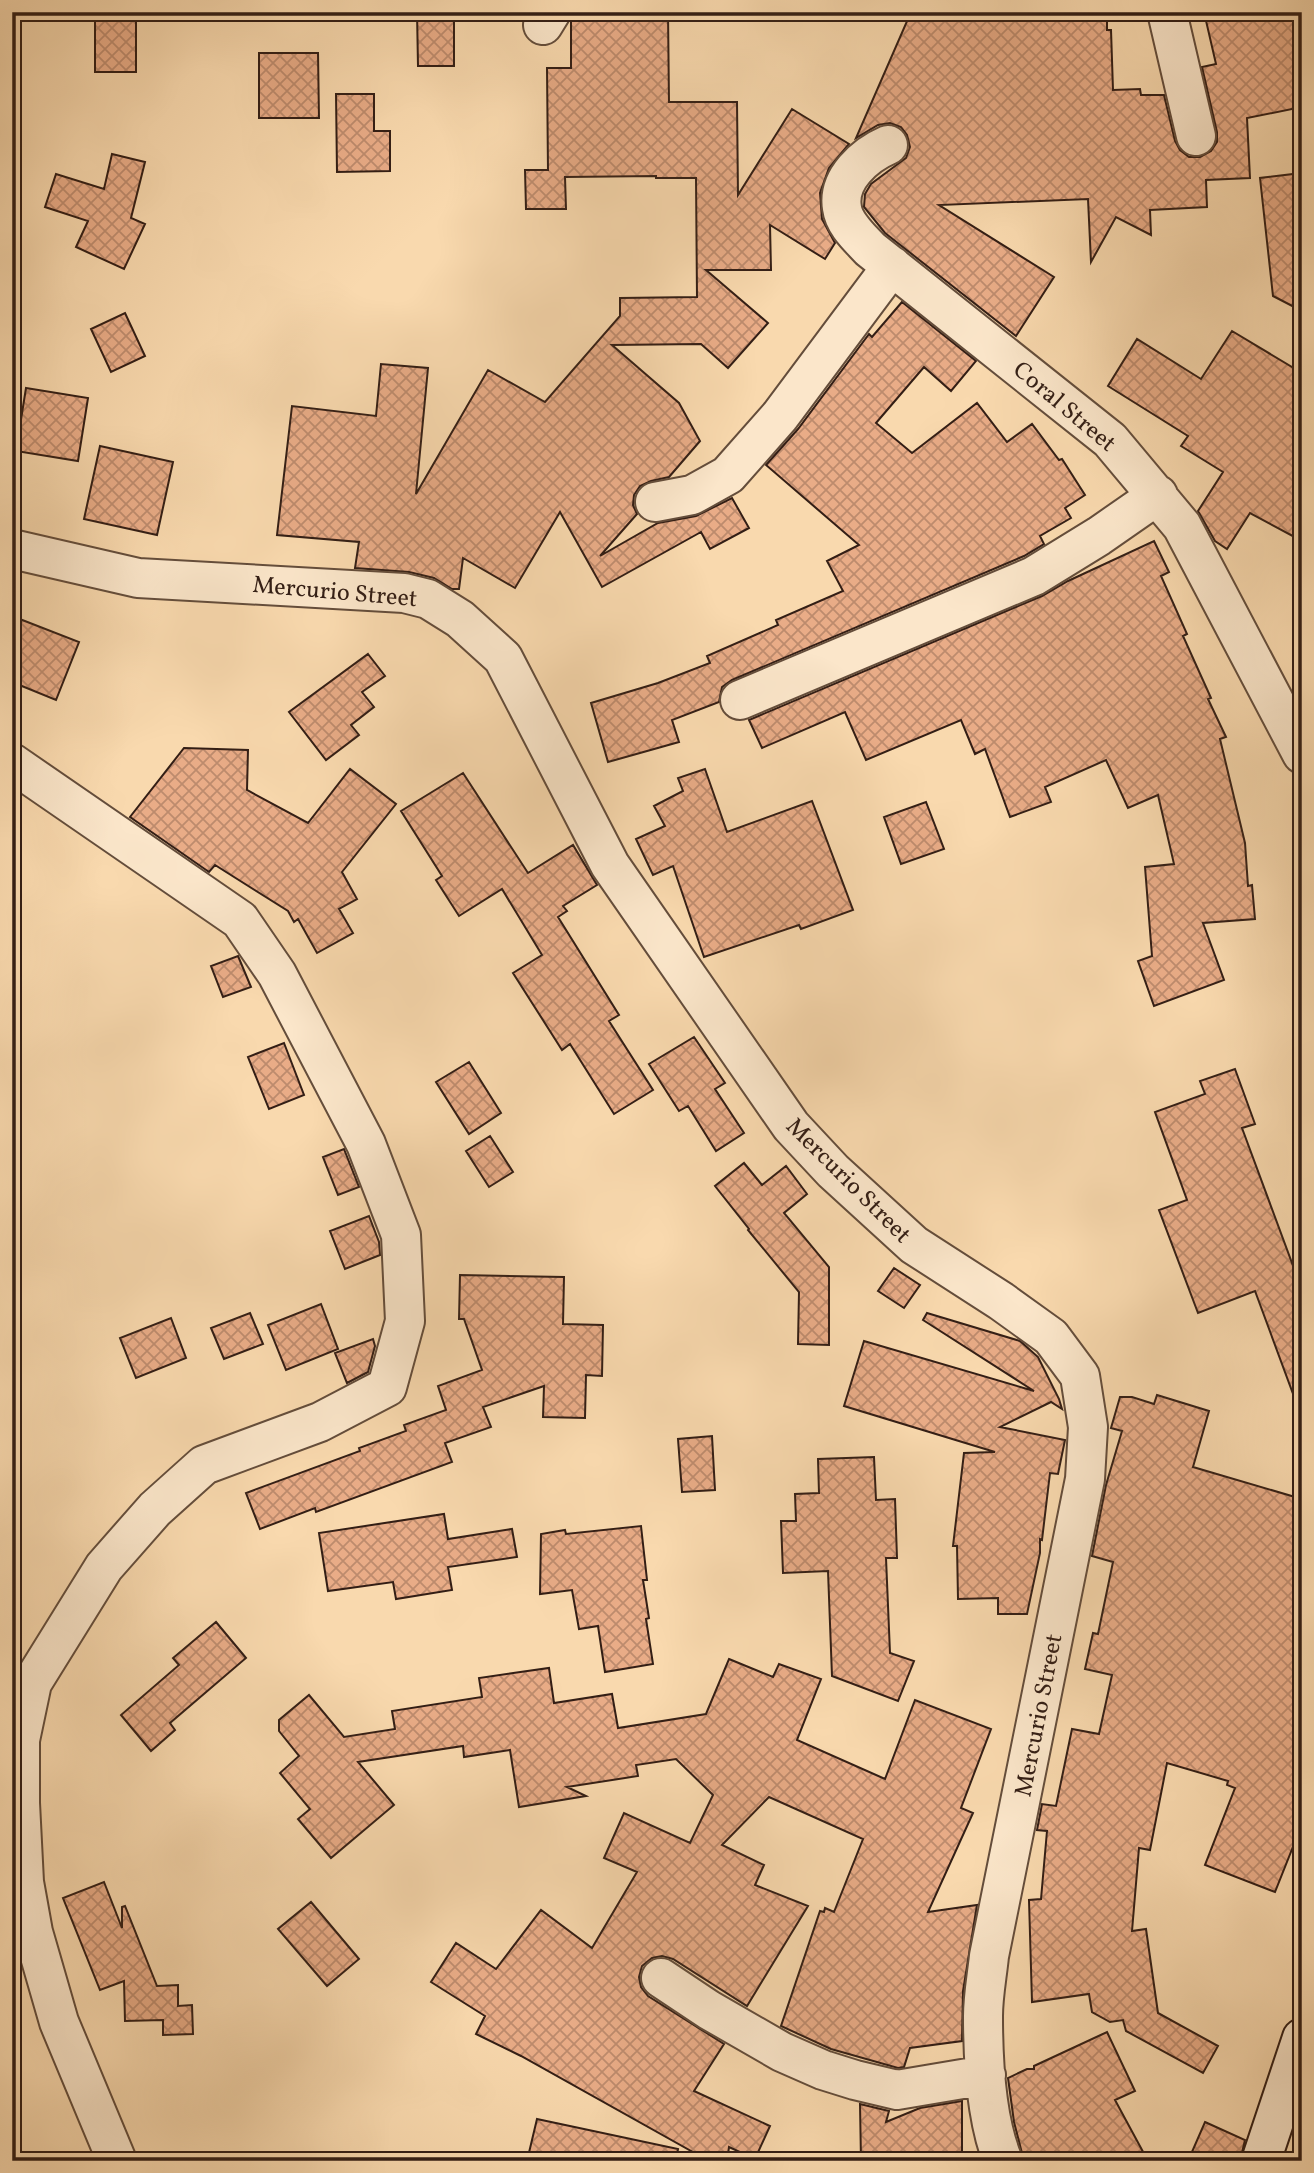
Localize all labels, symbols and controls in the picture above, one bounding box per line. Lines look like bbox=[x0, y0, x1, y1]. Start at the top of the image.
street label: Coral Street bbox=[1005, 354, 1123, 461]
street label: Mercurio Street bbox=[251, 569, 419, 617]
street label: Mercurio Street bbox=[777, 1111, 918, 1252]
street label: Mercurio Street bbox=[1008, 1631, 1072, 1800]

